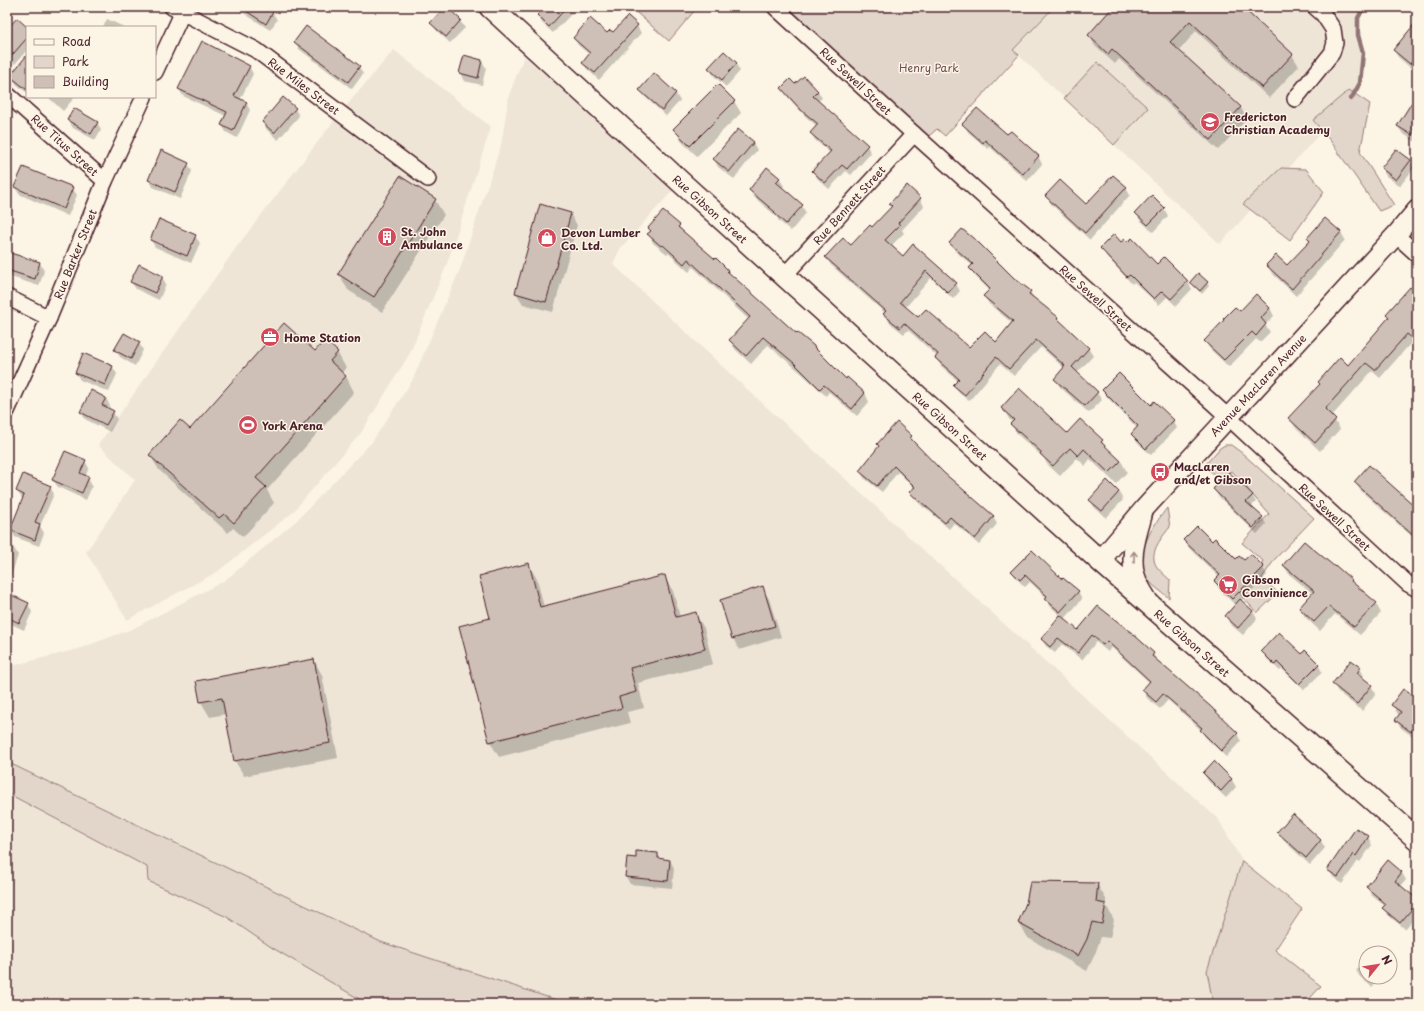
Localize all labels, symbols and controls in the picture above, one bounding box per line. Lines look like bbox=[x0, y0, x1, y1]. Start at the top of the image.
legend bbox=[26, 26, 156, 98]
text: Road bbox=[62, 32, 91, 50]
street label: Rue Sewell Street bbox=[816, 43, 896, 119]
text: Park bbox=[62, 52, 89, 70]
street label: Rue Miles Street bbox=[264, 53, 344, 119]
park label: Henry Park bbox=[899, 59, 959, 76]
text: Building bbox=[62, 72, 109, 90]
place label: Fredericton Christian Academy bbox=[1224, 108, 1330, 138]
street label: Rue Titus Street bbox=[28, 110, 103, 180]
school or university icon: Fredericton Christian Academy bbox=[1199, 111, 1221, 133]
street label: Rue Bennett Street bbox=[809, 161, 890, 248]
street label: Rue Gibson Street bbox=[669, 171, 752, 248]
street label: Rue Barker Street bbox=[49, 206, 101, 302]
place label: St. John Ambulance bbox=[401, 223, 463, 253]
place label: Devon Lumber Co. Ltd. bbox=[561, 224, 641, 254]
building icon: St. John Ambulance bbox=[376, 226, 398, 248]
shop icon: Devon Lumber Co. Ltd. bbox=[536, 227, 558, 249]
street label: Rue Sewell Street bbox=[1056, 261, 1136, 336]
office icon: Home Station bbox=[259, 326, 281, 348]
place label: Home Station bbox=[284, 329, 361, 346]
street label: Avenue MacLaren Avenue bbox=[1206, 330, 1310, 440]
street label: Rue Gibson Street bbox=[909, 388, 992, 465]
sports icon: York Arena bbox=[237, 414, 259, 436]
place label: York Arena bbox=[262, 417, 324, 434]
place label: MacLaren and/et Gibson bbox=[1174, 458, 1251, 488]
bus stop icon: MacLaren and/et Gibson bbox=[1149, 461, 1171, 483]
street label: Rue Sewell Street bbox=[1295, 479, 1375, 555]
one-way arrow bbox=[1130, 551, 1138, 564]
place label: Gibson Convinience bbox=[1242, 571, 1308, 601]
supermarket icon: Gibson Convinience bbox=[1217, 574, 1239, 596]
street label: Rue Gibson Street bbox=[1150, 605, 1234, 681]
north arrow bbox=[1358, 945, 1398, 985]
text: N bbox=[1378, 952, 1397, 968]

